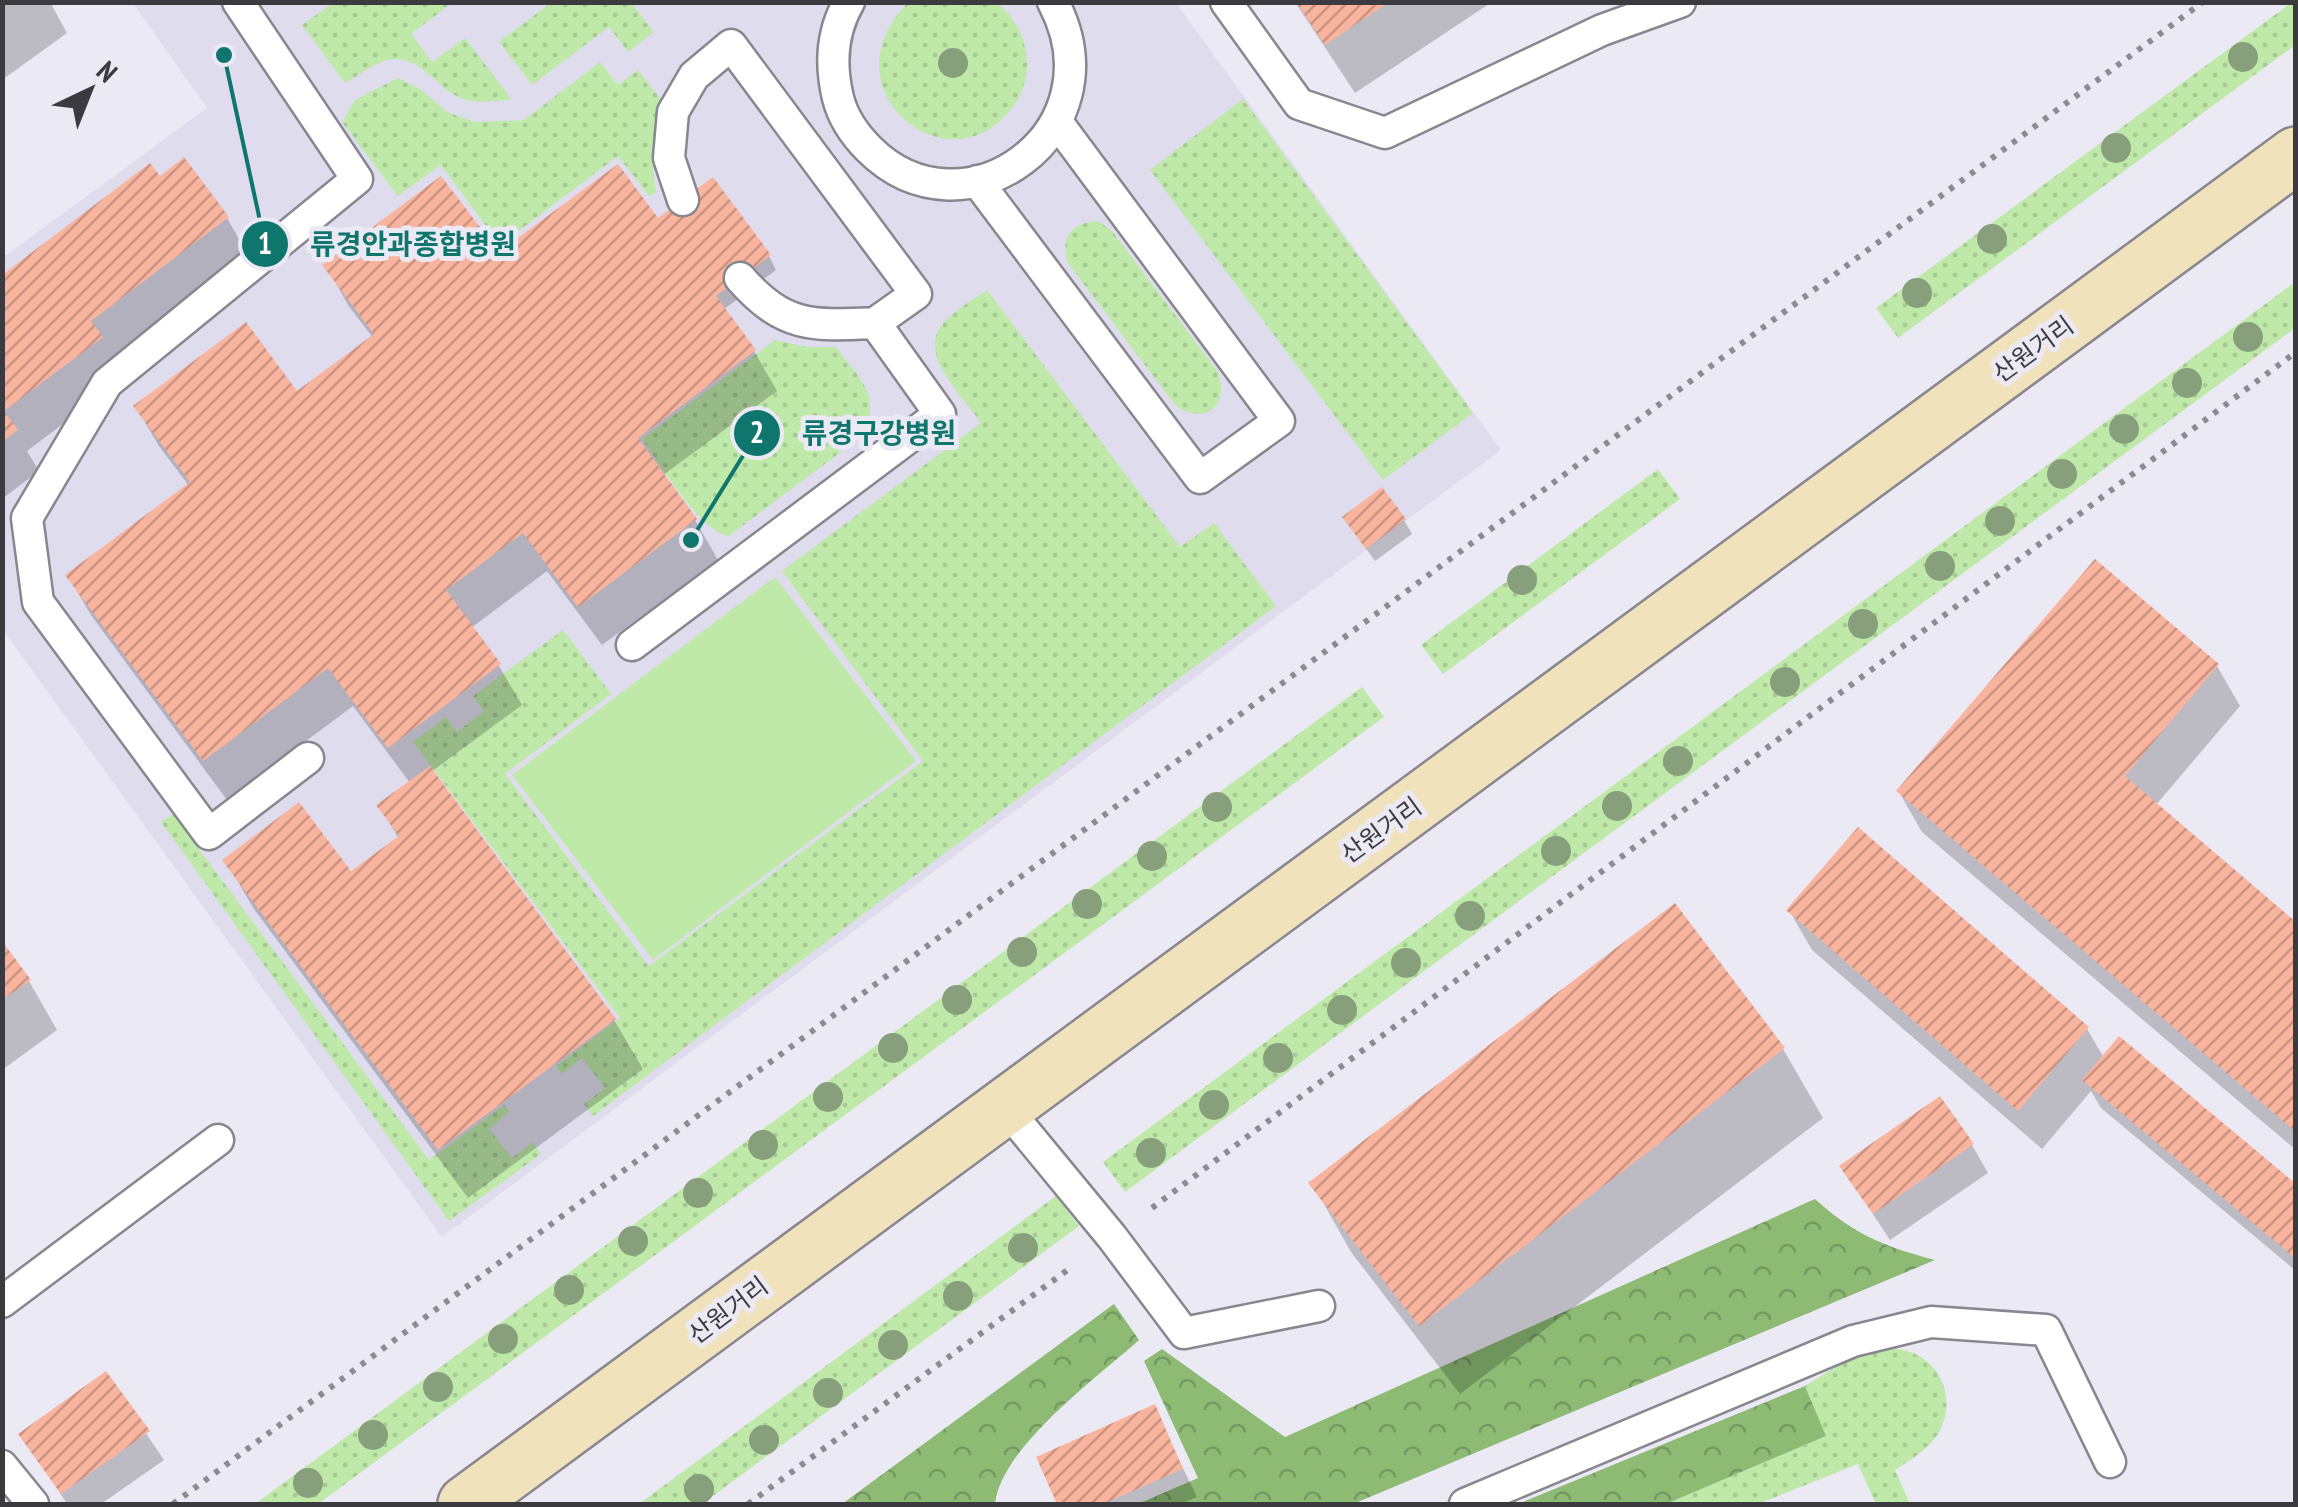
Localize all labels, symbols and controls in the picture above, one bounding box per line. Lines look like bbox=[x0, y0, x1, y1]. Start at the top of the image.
north arrow bbox=[40, 40, 140, 140]
text: N bbox=[89, 53, 126, 90]
callout: 류경안과종합병원 bbox=[240, 215, 536, 273]
text: 1 bbox=[258, 223, 272, 262]
text: 류경안과종합병원 bbox=[310, 225, 516, 262]
street label: 산원거리 bbox=[1986, 309, 2080, 389]
callout: 류경구강병원 bbox=[732, 404, 977, 462]
text: 2 bbox=[750, 412, 764, 451]
text: 류경구강병원 bbox=[802, 414, 956, 451]
street label: 산원거리 bbox=[1334, 790, 1428, 870]
street label: 산원거리 bbox=[682, 1270, 774, 1350]

